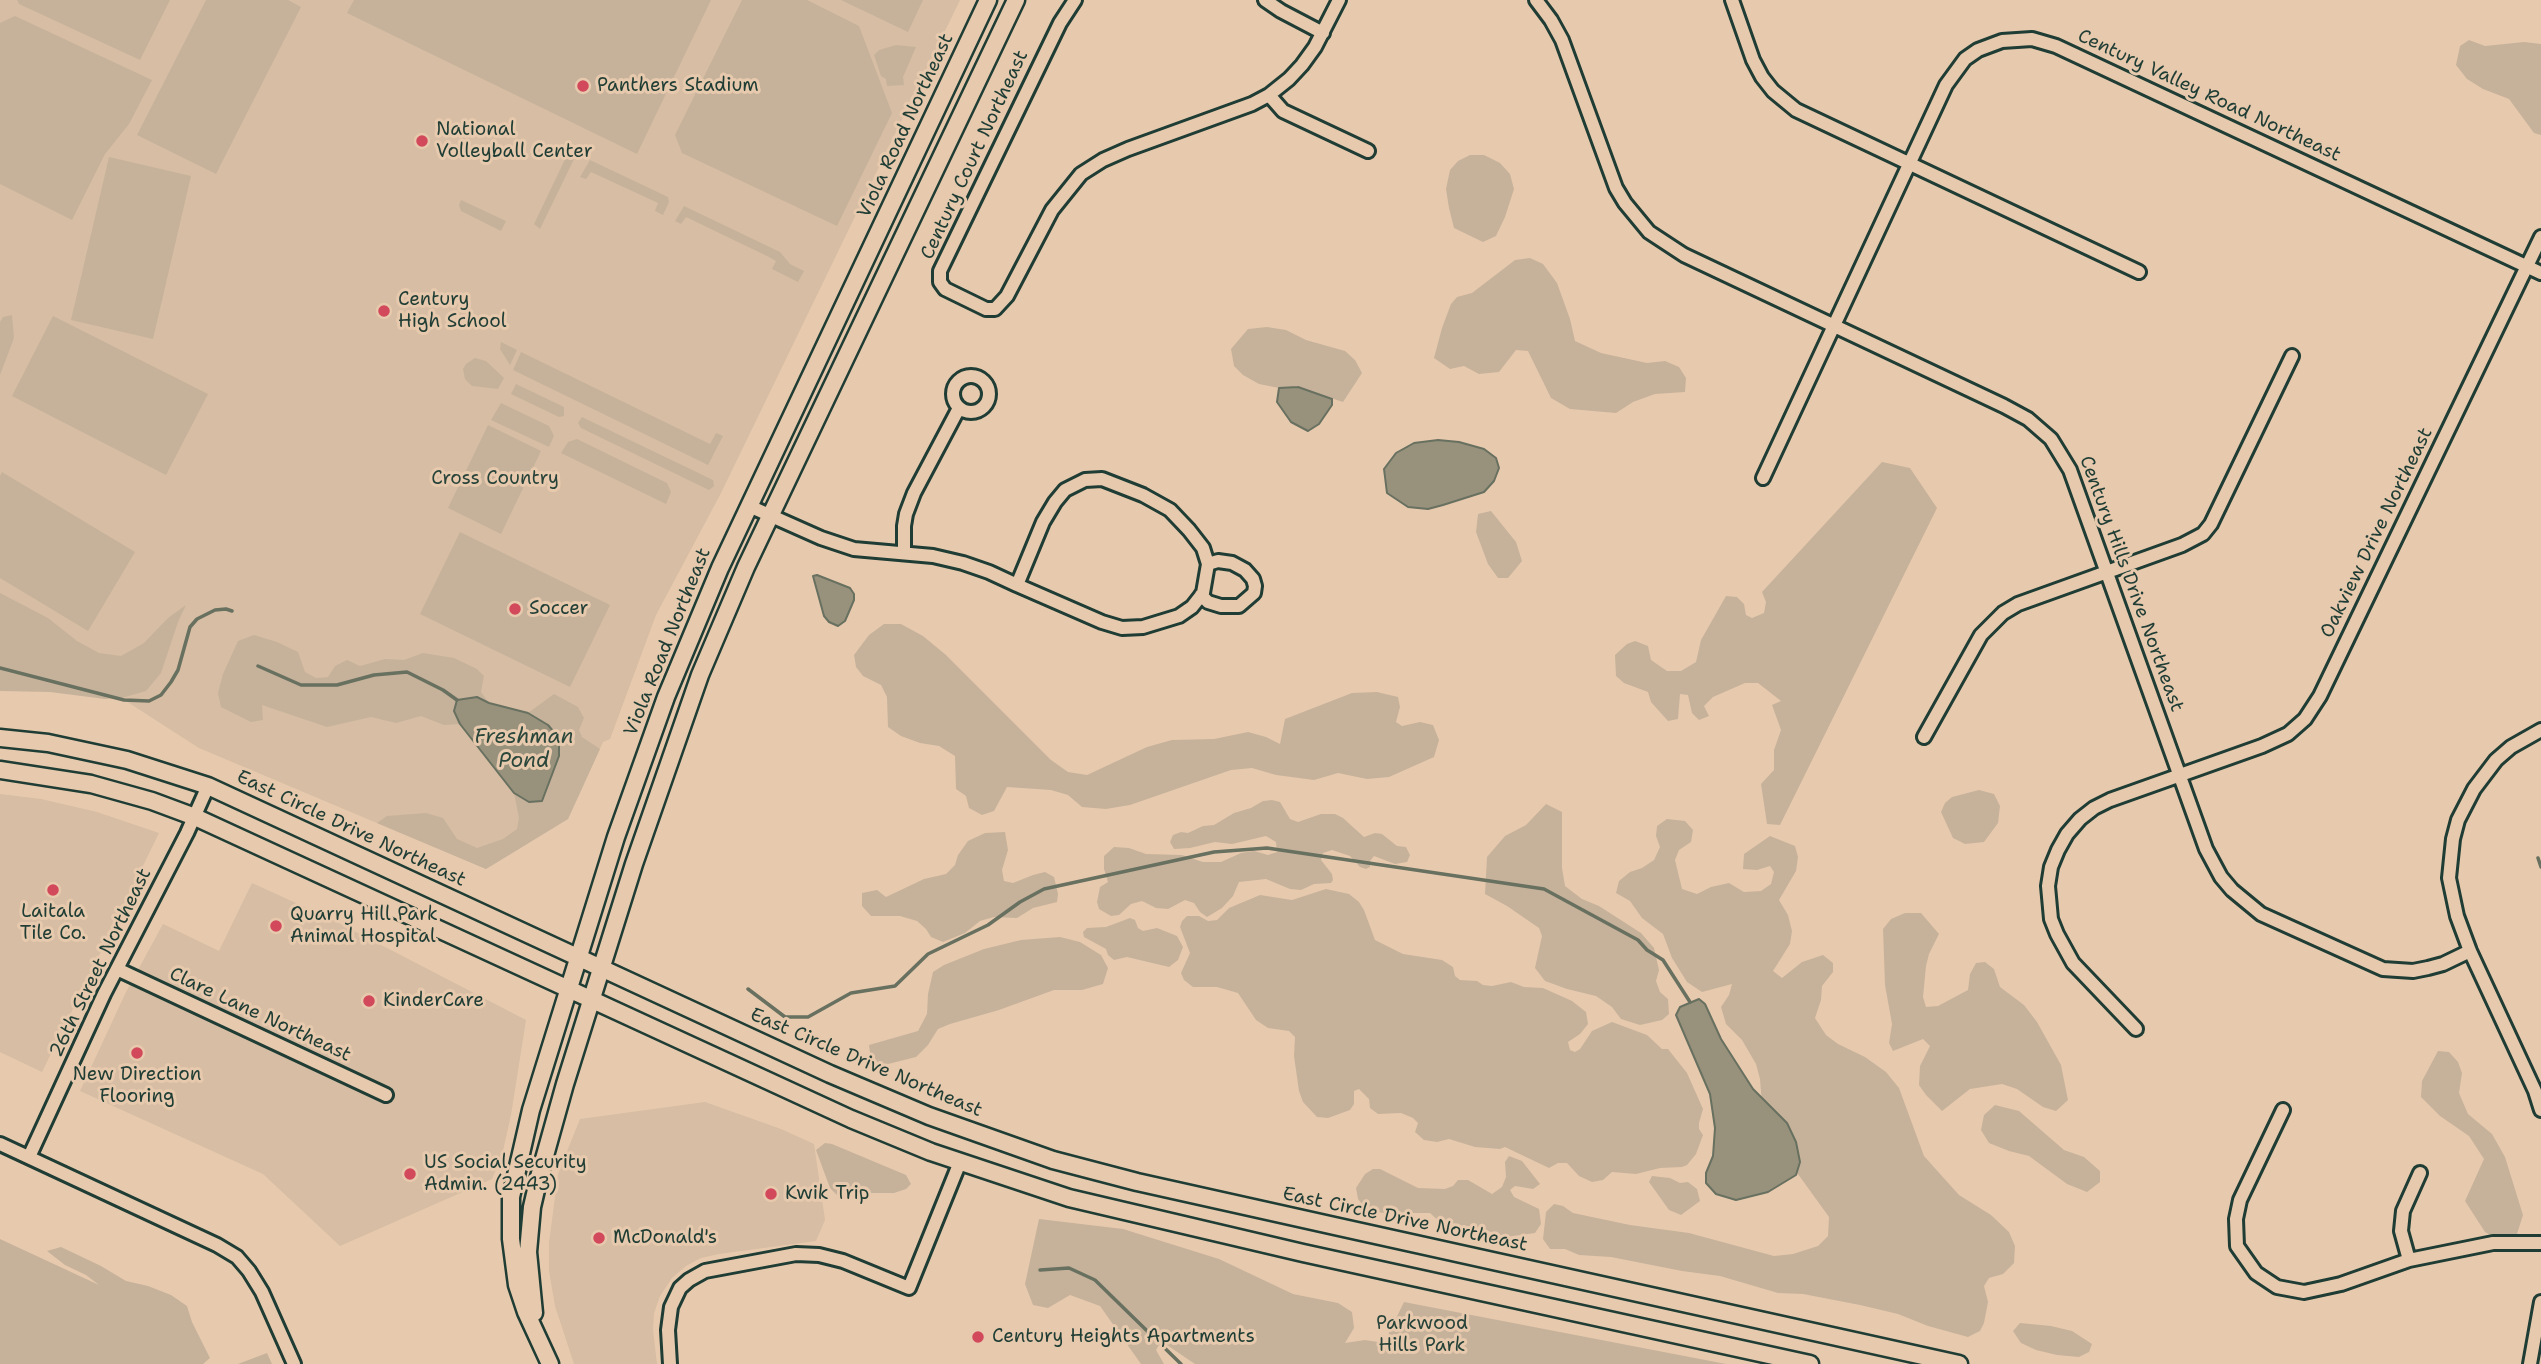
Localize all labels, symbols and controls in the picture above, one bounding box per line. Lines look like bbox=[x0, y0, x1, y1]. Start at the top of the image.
street label: Century Valley Road Northeast bbox=[2074, 25, 2344, 167]
street label: Viola Road Northeast bbox=[853, 30, 959, 222]
street label: Century Court Northeast bbox=[916, 47, 1034, 263]
place label: Panthers Stadium bbox=[597, 75, 759, 97]
marker: Panthers Stadium bbox=[575, 78, 591, 94]
place label: National Volleyball Center bbox=[436, 119, 593, 163]
marker: National Volleyball Center bbox=[414, 133, 430, 149]
place label: Century High School bbox=[398, 289, 507, 333]
marker: Century High School bbox=[376, 303, 392, 319]
street label: Oakview Drive Northeast bbox=[2316, 424, 2438, 642]
street label: Century Hills Drive Northeast bbox=[2074, 453, 2188, 715]
park label: Cross Country bbox=[431, 468, 559, 490]
street label: Viola Road Northeast bbox=[620, 545, 716, 739]
place label: Soccer bbox=[529, 598, 589, 620]
marker: Soccer bbox=[507, 601, 523, 617]
water label: Freshman Pond bbox=[474, 725, 574, 775]
street label: East Circle Drive Northeast bbox=[233, 766, 469, 892]
street label: 26th Street Northeast bbox=[45, 865, 157, 1061]
marker: Laitala Tile Co. bbox=[45, 882, 61, 898]
place label: Laitala Tile Co. bbox=[20, 901, 86, 945]
place label: Quarry Hill Park Animal Hospital bbox=[290, 904, 438, 948]
marker: Quarry Hill Park Animal Hospital bbox=[268, 918, 284, 934]
street label: Clare Lane Northeast bbox=[165, 963, 355, 1067]
place label: KinderCare bbox=[383, 990, 484, 1012]
marker: KinderCare bbox=[361, 993, 377, 1009]
street label: East Circle Drive Northeast bbox=[746, 1004, 986, 1122]
marker: New Direction Flooring bbox=[129, 1045, 145, 1061]
place label: New Direction Flooring bbox=[73, 1064, 201, 1108]
place label: US Social Security Admin. (2443) bbox=[424, 1152, 587, 1196]
marker: US Social Security Admin. (2443) bbox=[402, 1166, 418, 1182]
place label: Kwik Trip bbox=[785, 1183, 870, 1205]
street label: East Circle Drive Northeast bbox=[1280, 1183, 1530, 1257]
marker: Kwik Trip bbox=[763, 1186, 779, 1202]
place label: McDonald's bbox=[613, 1227, 717, 1249]
marker: McDonald's bbox=[591, 1230, 607, 1246]
park label: Parkwood Hills Park bbox=[1376, 1313, 1468, 1357]
place label: Century Heights Apartments bbox=[992, 1326, 1255, 1348]
marker: Century Heights Apartments bbox=[970, 1329, 986, 1345]

